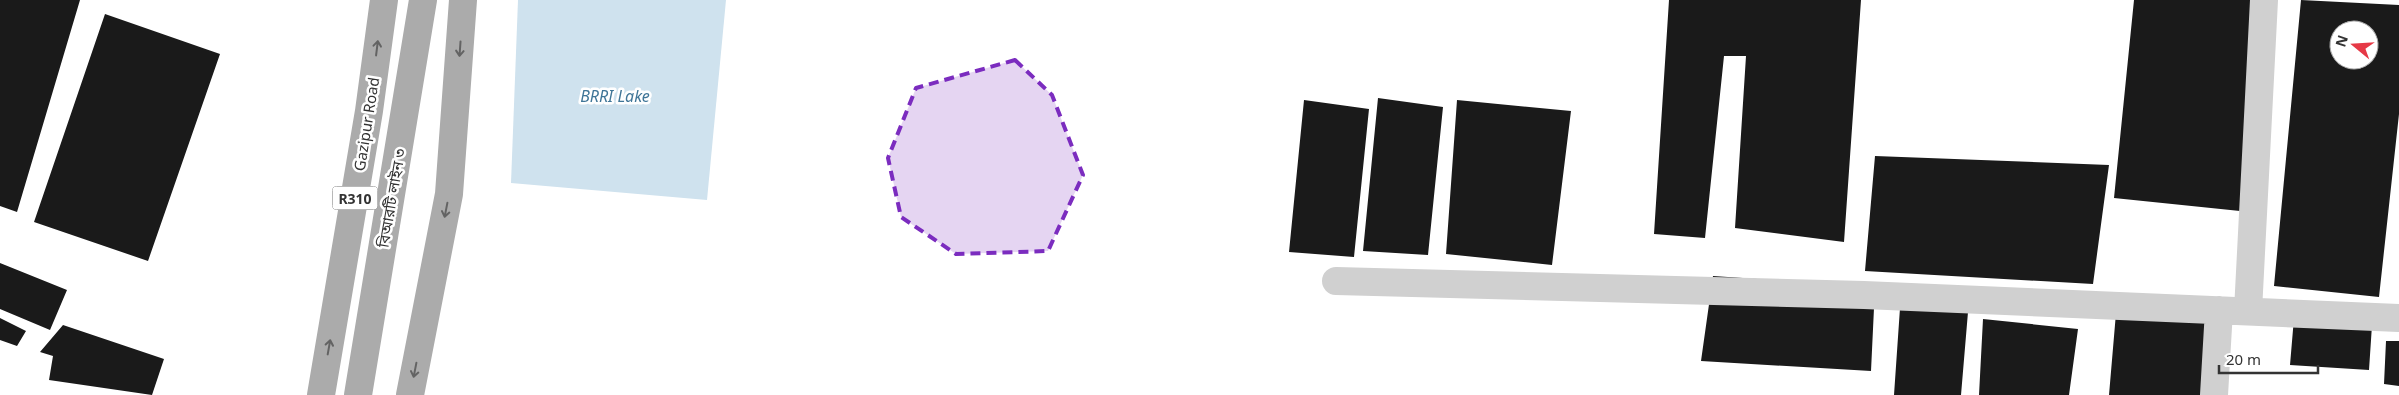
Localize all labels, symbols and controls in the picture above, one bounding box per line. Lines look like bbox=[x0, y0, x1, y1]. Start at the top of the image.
north arrow bbox=[2329, 20, 2379, 70]
text: N bbox=[2330, 32, 2352, 49]
one-way arrow bbox=[456, 40, 465, 56]
one-way arrow bbox=[372, 41, 382, 57]
street label: Gazipur Road bbox=[349, 76, 383, 172]
water label: BRRI Lake bbox=[580, 85, 650, 107]
street label: বিআরটি লাইন ৩ bbox=[372, 147, 410, 250]
road number: R310 bbox=[332, 187, 378, 210]
one-way arrow bbox=[441, 202, 450, 218]
one-way arrow bbox=[325, 339, 335, 355]
scale bar bbox=[2219, 342, 2318, 374]
text: 20 m bbox=[2226, 349, 2261, 369]
one-way arrow bbox=[409, 361, 419, 377]

